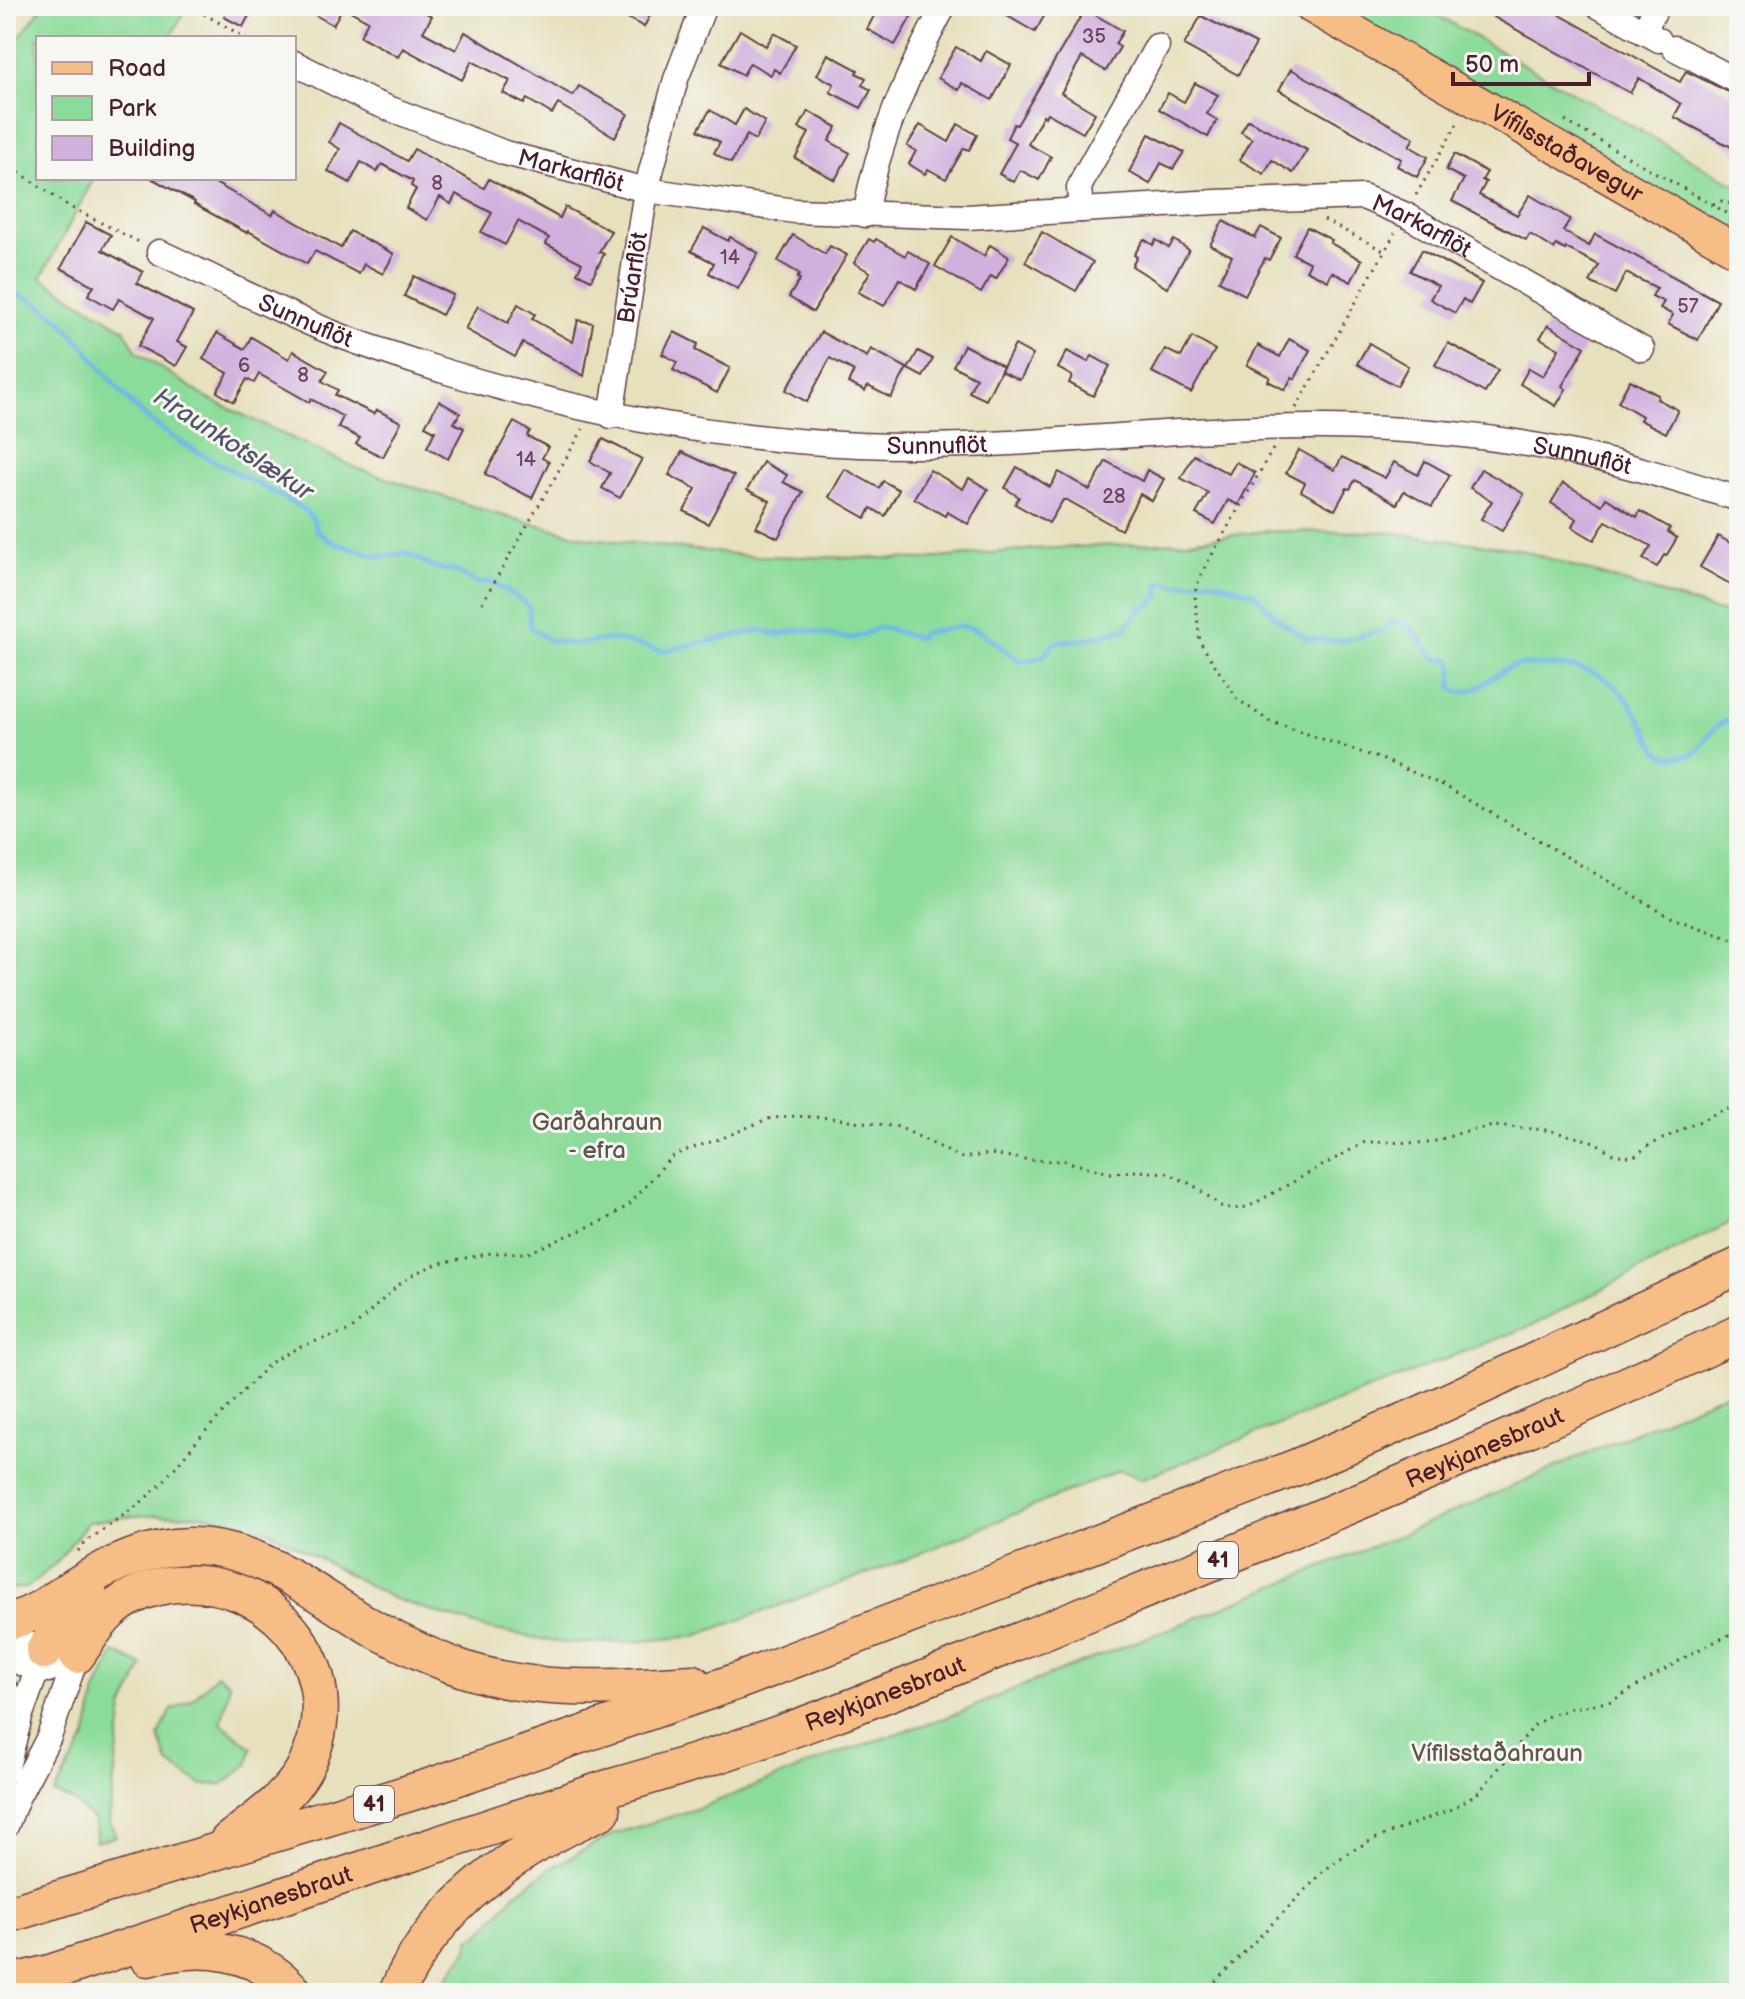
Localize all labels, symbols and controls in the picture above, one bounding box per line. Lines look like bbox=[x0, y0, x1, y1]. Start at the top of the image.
house number: 35 bbox=[1082, 25, 1106, 49]
legend bbox=[36, 36, 296, 180]
scale bar bbox=[1453, 36, 1589, 86]
text: 50 m bbox=[1465, 50, 1519, 79]
text: Road bbox=[108, 54, 166, 83]
text: Park bbox=[108, 94, 156, 123]
street label: Vífilsstaðavegur bbox=[1485, 98, 1649, 209]
text: Building bbox=[108, 134, 195, 163]
street label: Markarflöt bbox=[515, 143, 628, 198]
house number: 8 bbox=[431, 172, 443, 196]
street label: Markarflöt bbox=[1368, 188, 1477, 264]
street label: Brúarflöt bbox=[611, 229, 654, 326]
house number: 14 bbox=[720, 246, 740, 270]
street label: Sunnuflöt bbox=[254, 287, 357, 354]
house number: 57 bbox=[1677, 295, 1699, 319]
house number: 6 bbox=[238, 354, 250, 378]
house number: 8 bbox=[297, 364, 309, 388]
water label: Hraunkotslækur bbox=[147, 382, 320, 509]
street label: Sunnuflöt bbox=[887, 430, 988, 460]
street label: Sunnuflöt bbox=[1531, 431, 1635, 481]
house number: 14 bbox=[516, 448, 536, 472]
house number: 28 bbox=[1102, 485, 1126, 509]
park label: Garðahraun - efra bbox=[532, 1108, 662, 1165]
street label: Reykjanesbraut bbox=[1401, 1400, 1568, 1495]
road number: 41 bbox=[1198, 1542, 1238, 1578]
street label: Reykjanesbraut bbox=[801, 1650, 970, 1738]
park label: Vífilsstaðahraun bbox=[1411, 1739, 1583, 1768]
road number: 41 bbox=[354, 1786, 394, 1822]
street label: Reykjanesbraut bbox=[186, 1859, 356, 1940]

